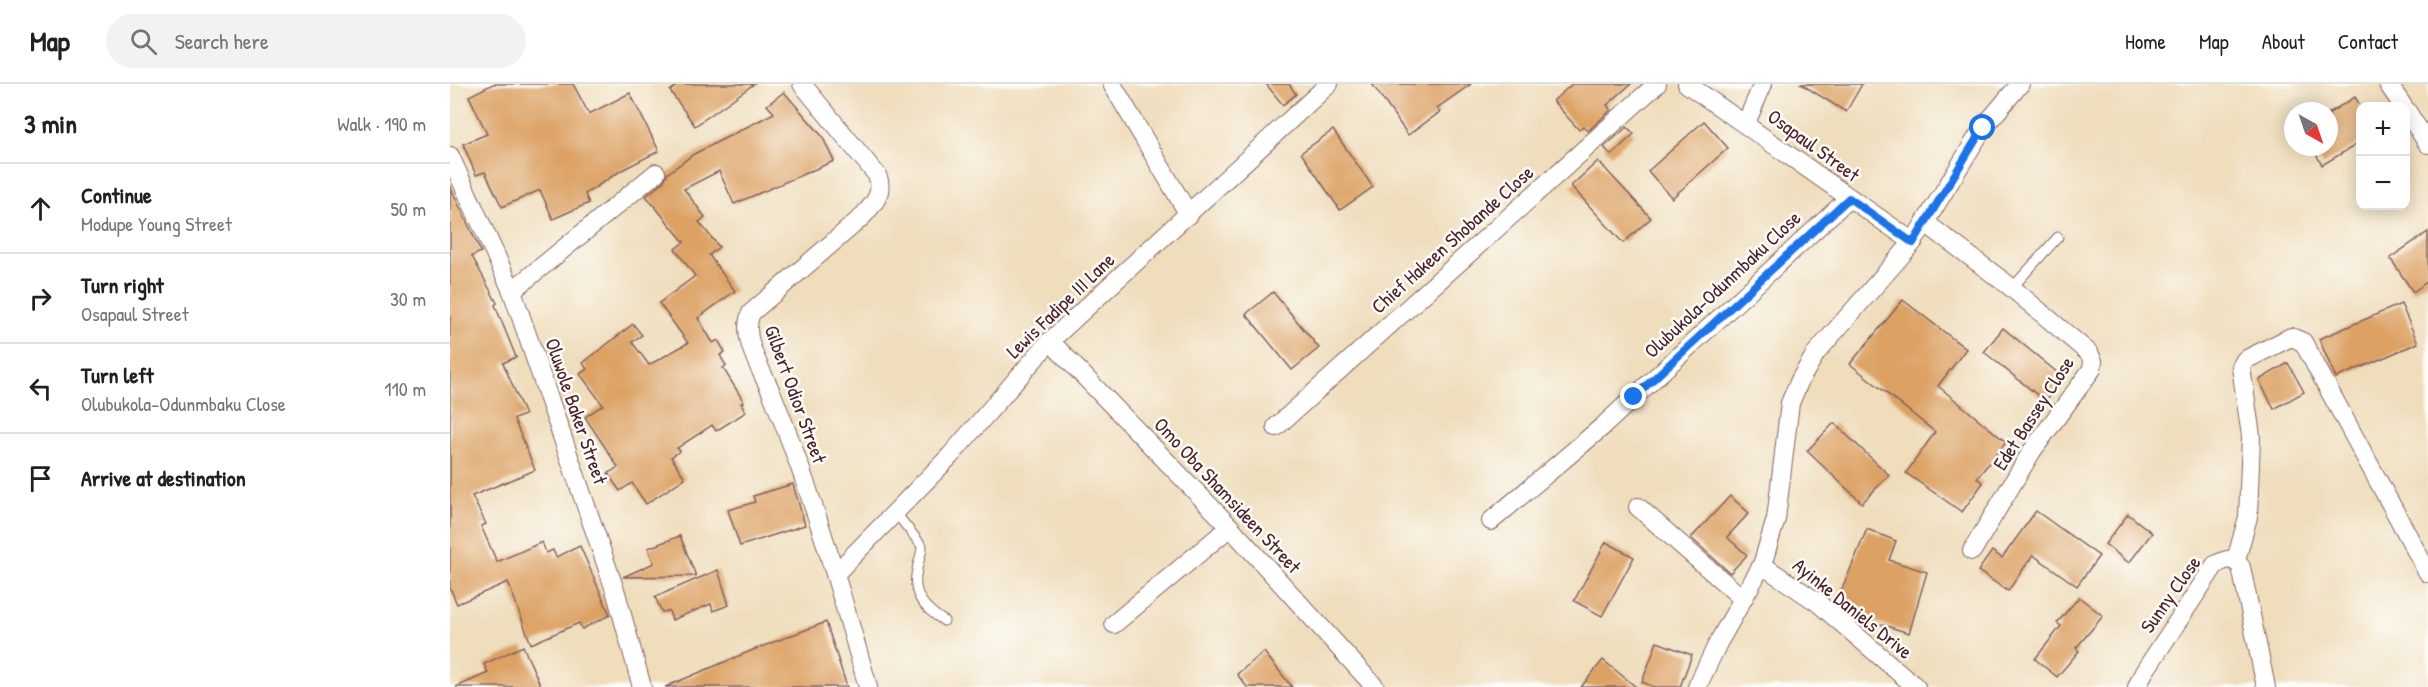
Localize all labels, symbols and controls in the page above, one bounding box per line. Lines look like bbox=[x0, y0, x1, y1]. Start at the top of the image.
search box bbox=[106, 14, 526, 68]
text: Map bbox=[30, 22, 70, 60]
icon: search bbox=[127, 25, 160, 58]
text: Search here bbox=[175, 26, 269, 56]
text: Home bbox=[2125, 27, 2166, 56]
text: Map bbox=[2199, 27, 2229, 56]
text: About bbox=[2262, 27, 2305, 56]
text: Contact bbox=[2338, 27, 2398, 56]
street label: Osapaul Street bbox=[1763, 102, 1866, 188]
north arrow bbox=[2284, 102, 2338, 156]
map controls bbox=[2356, 102, 2410, 210]
button: + bbox=[2356, 102, 2410, 156]
text: 3 min bbox=[24, 106, 77, 141]
text: Walk · 190 m bbox=[337, 110, 426, 137]
route start bbox=[1969, 114, 1995, 140]
button: − bbox=[2356, 156, 2410, 210]
street label: Chief Hakeen Shobande Close bbox=[1365, 159, 1539, 319]
text: Continue bbox=[81, 180, 152, 210]
icon: ahead bbox=[24, 192, 57, 225]
text: 50 m bbox=[390, 195, 426, 222]
street label: Olubukola-Odunmbaku Close bbox=[1638, 204, 1806, 364]
text: Modupe Young Street bbox=[81, 210, 232, 237]
street label: Lewis Fadipe III Lane bbox=[1000, 246, 1120, 364]
text: Turn right bbox=[81, 270, 164, 300]
icon: right bbox=[24, 282, 57, 315]
text: 30 m bbox=[390, 285, 426, 312]
text: Osapaul Street bbox=[81, 300, 189, 327]
street label: Gilbert Odior Street bbox=[758, 321, 834, 468]
street label: Oluwole Baker Street bbox=[539, 334, 615, 489]
street label: Edet Bassey Close bbox=[1986, 351, 2080, 475]
text: Turn left bbox=[81, 360, 154, 390]
icon: left bbox=[24, 372, 57, 405]
text: 110 m bbox=[384, 375, 426, 402]
route end bbox=[1620, 383, 1646, 409]
text: Olubukola-Odunmbaku Close bbox=[81, 390, 286, 417]
street label: Omo Oba Shamsideen Street bbox=[1148, 411, 1308, 580]
icon: arrive bbox=[24, 462, 57, 495]
text: Arrive at destination bbox=[81, 463, 246, 493]
street label: Sunny Close bbox=[2134, 550, 2206, 638]
street label: Ayinke Daniels Drive bbox=[1788, 551, 1919, 665]

